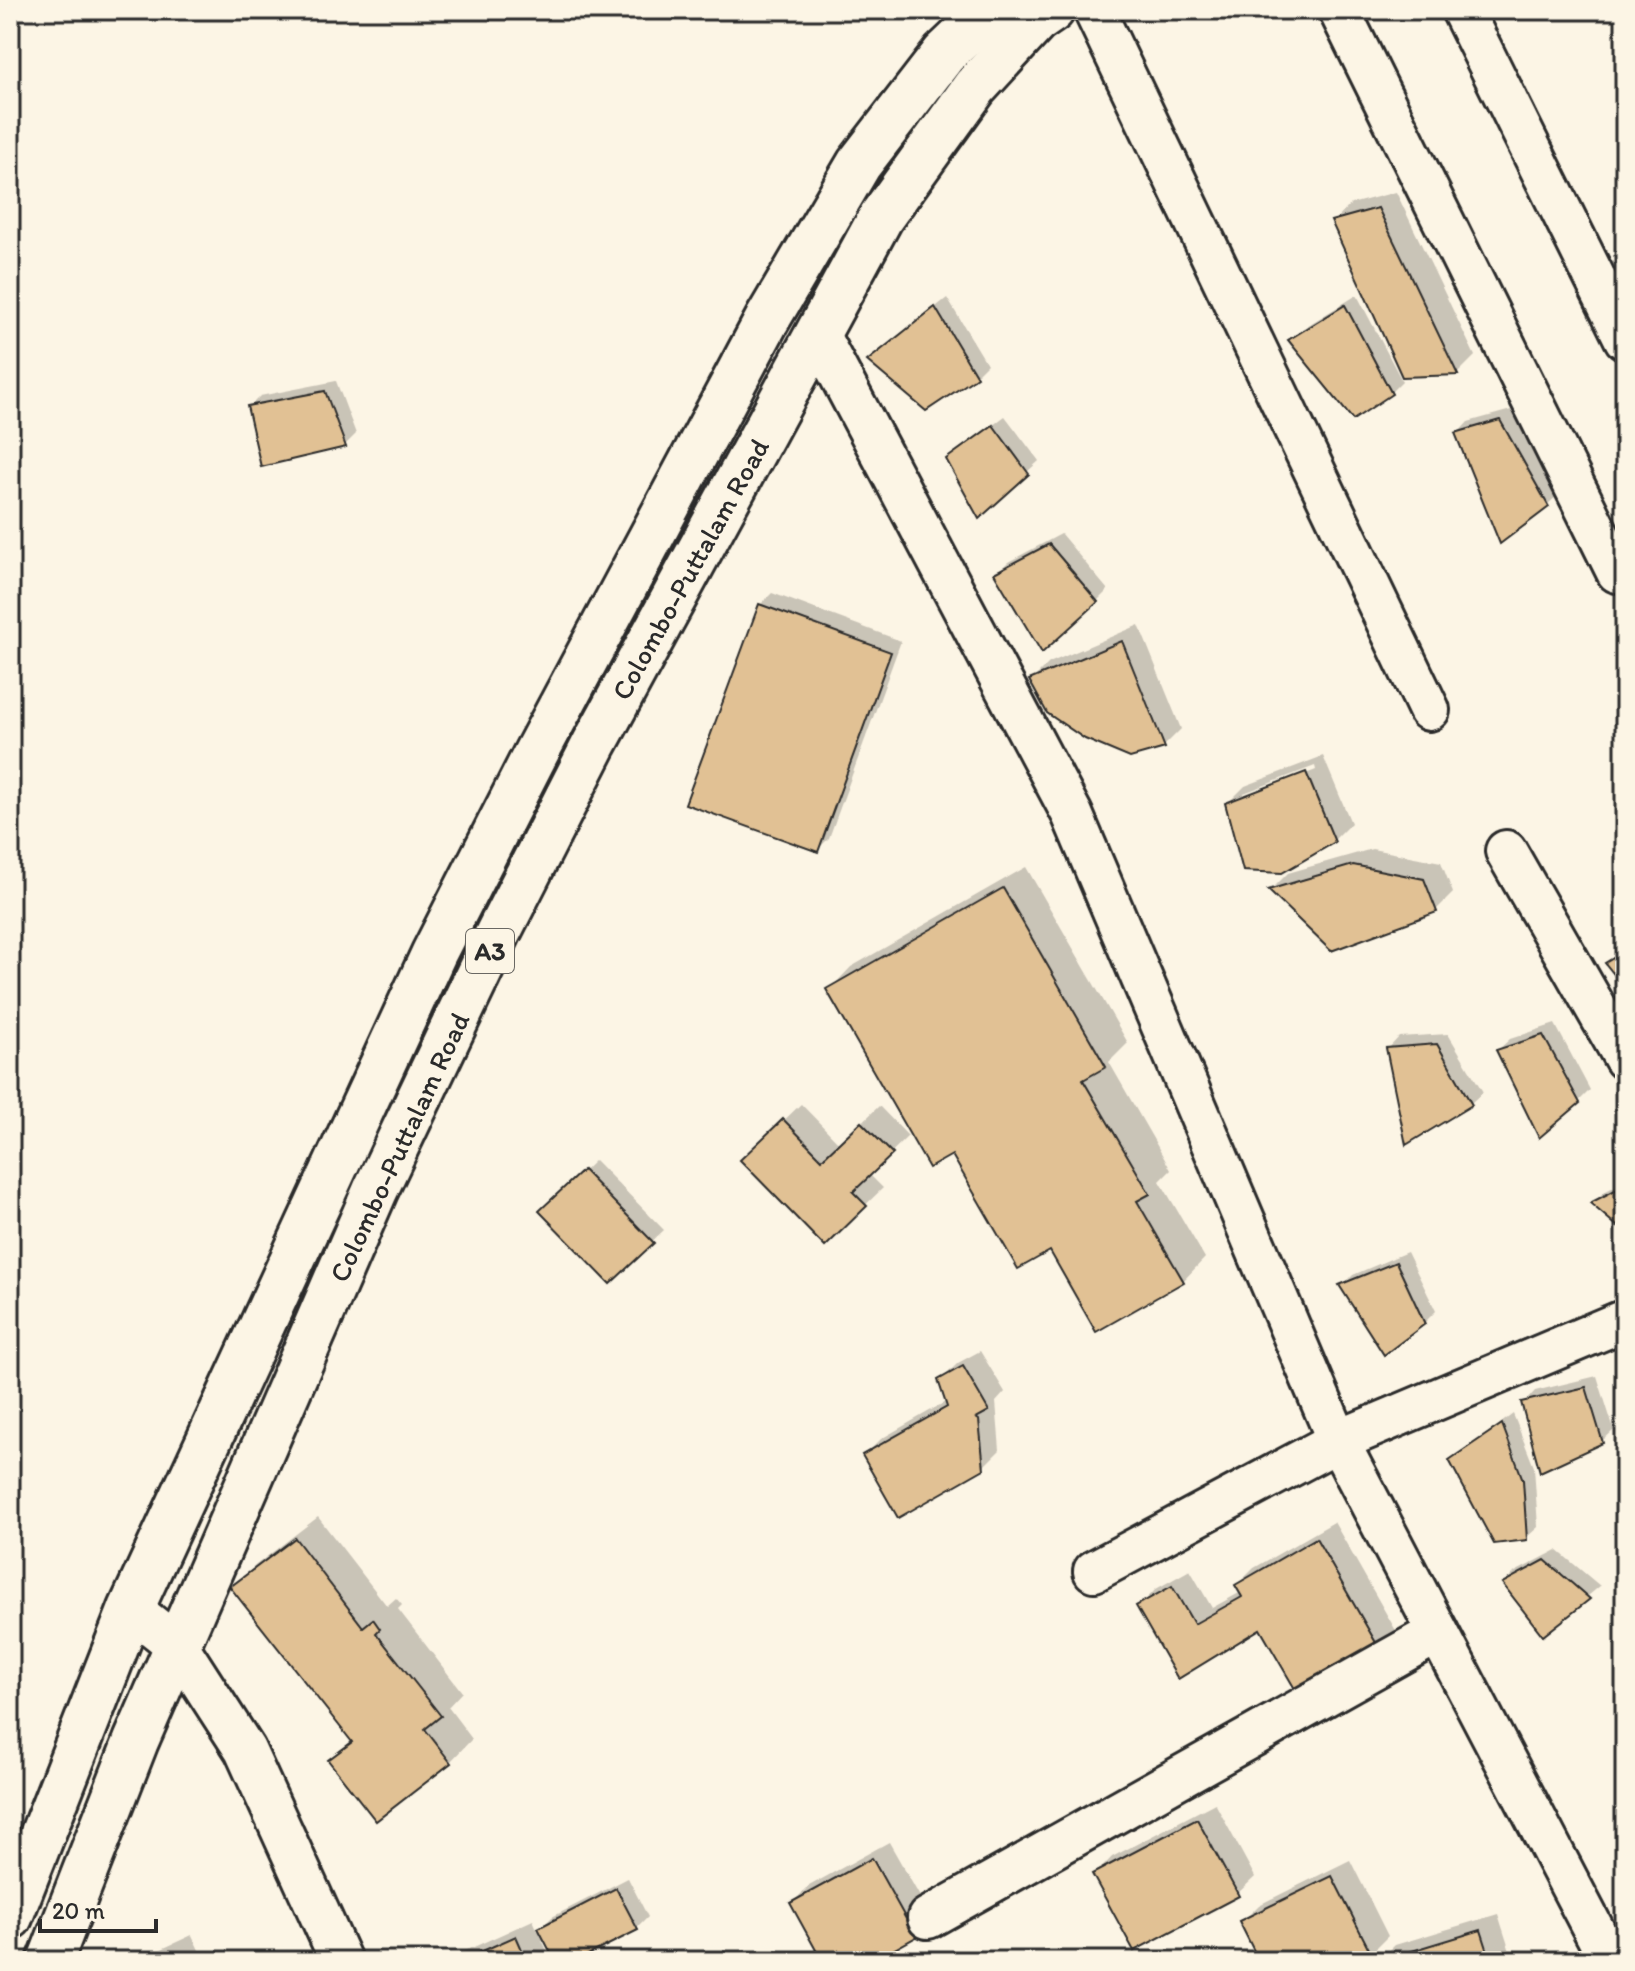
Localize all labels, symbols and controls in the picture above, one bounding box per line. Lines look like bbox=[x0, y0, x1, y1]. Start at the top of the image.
street label: Colombo-Puttalam Road bbox=[604, 432, 776, 706]
road number: A3 bbox=[466, 929, 514, 973]
street label: Colombo-Puttalam Road bbox=[322, 1007, 476, 1287]
scale bar bbox=[40, 1883, 156, 1933]
text: 20 m bbox=[52, 1896, 105, 1925]

